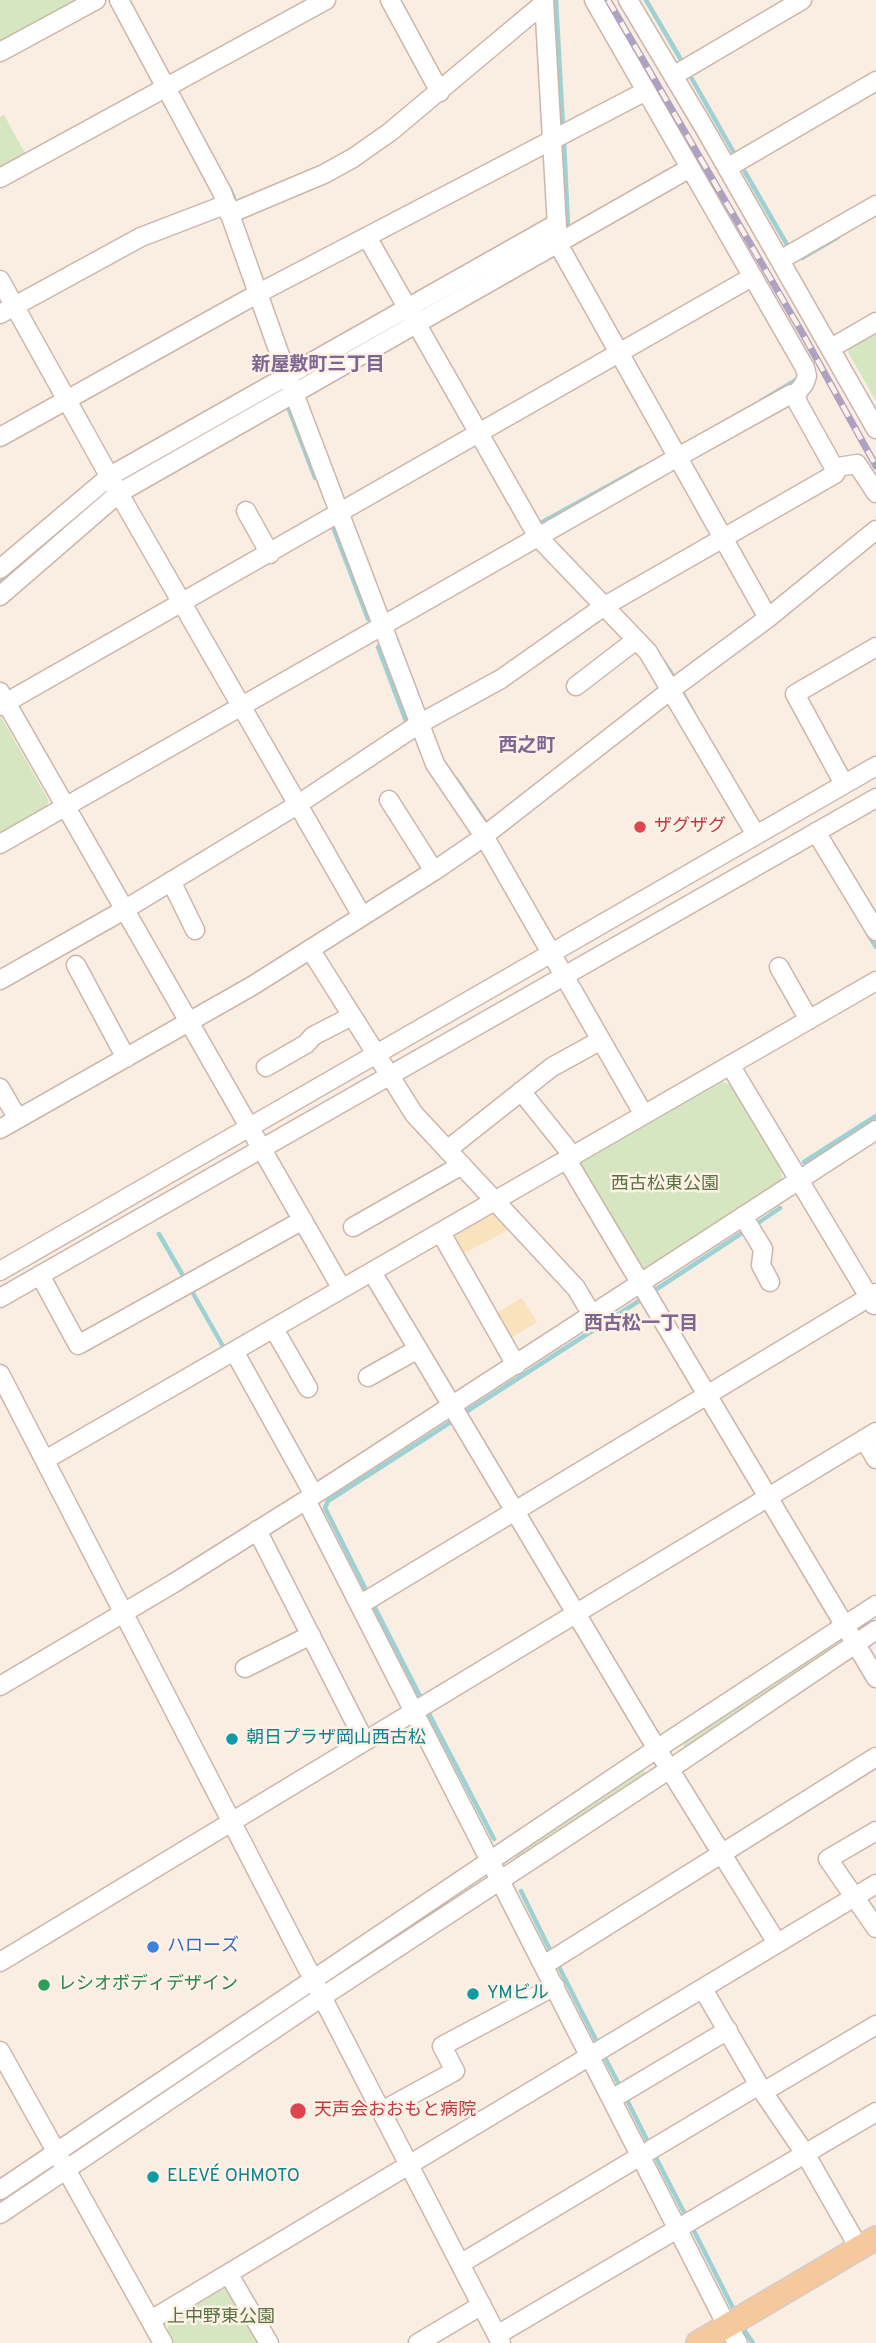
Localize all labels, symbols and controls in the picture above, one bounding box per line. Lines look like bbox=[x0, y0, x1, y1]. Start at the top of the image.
district label: 新屋敷町三丁目 bbox=[252, 355, 384, 377]
district label: 西之町 bbox=[499, 736, 555, 758]
place label: ザグザグ bbox=[654, 816, 726, 838]
marker: ザグザグ bbox=[632, 819, 648, 835]
park label: 西古松東公園 bbox=[611, 1174, 719, 1196]
district label: 西古松一丁目 bbox=[584, 1314, 698, 1336]
place label: 朝日プラザ岡山西古松 bbox=[246, 1728, 426, 1750]
marker: 朝日プラザ岡山西古松 bbox=[224, 1731, 240, 1747]
place label: ハローズ bbox=[167, 1936, 239, 1958]
marker: ハローズ bbox=[145, 1939, 161, 1955]
place label: レシオボディデザイン bbox=[58, 1974, 238, 1996]
marker: レシオボディデザイン bbox=[36, 1977, 52, 1993]
place label: YMビル bbox=[487, 1983, 549, 2005]
marker: YMビル bbox=[465, 1986, 481, 2002]
place label: 天声会おおもと病院 bbox=[314, 2100, 476, 2122]
marker: 天声会おおもと病院 bbox=[288, 2101, 308, 2121]
place label: ELEVÉ OHMOTO bbox=[167, 2166, 300, 2188]
marker: ELEVÉ OHMOTO bbox=[145, 2169, 161, 2185]
park label: 上中野東公園 bbox=[167, 2307, 275, 2329]

